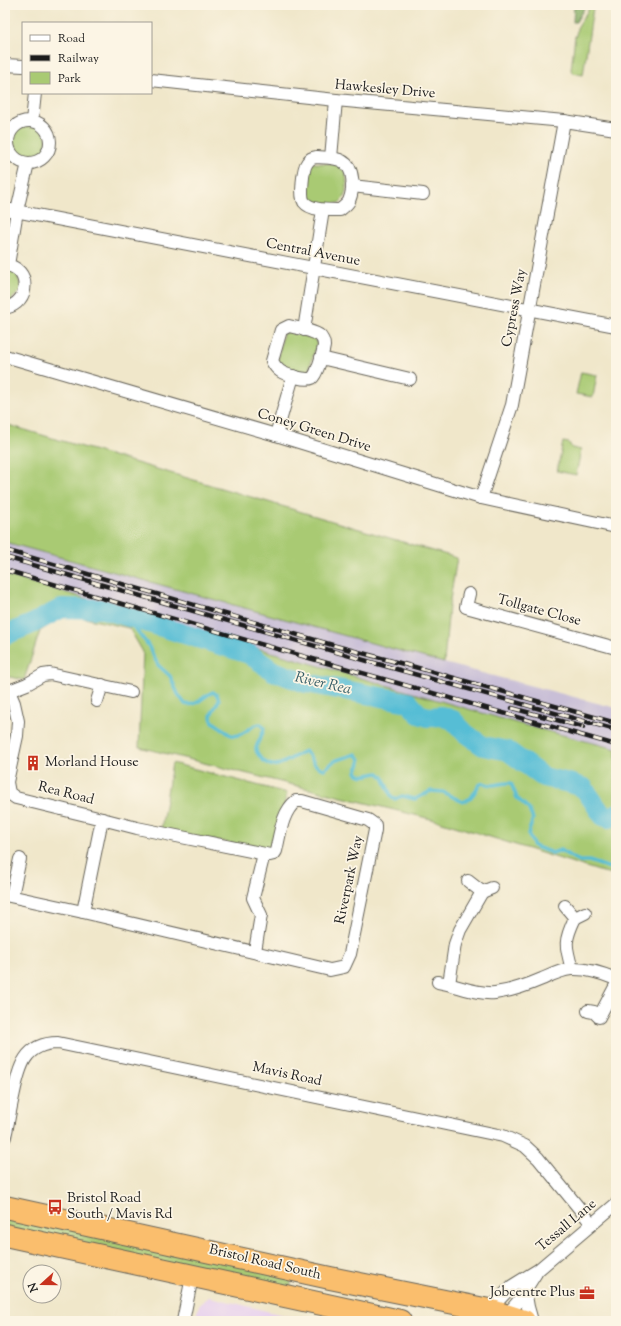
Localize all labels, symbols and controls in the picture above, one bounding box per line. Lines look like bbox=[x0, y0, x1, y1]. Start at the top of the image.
legend bbox=[22, 22, 152, 94]
text: Road bbox=[58, 30, 85, 48]
text: Railway bbox=[58, 50, 99, 68]
text: Park bbox=[58, 70, 81, 88]
street label: Hawkesley Drive bbox=[334, 76, 436, 104]
street label: Central Avenue bbox=[264, 234, 362, 272]
street label: Cypress Way bbox=[498, 267, 532, 349]
street label: Coney Green Drive bbox=[255, 404, 373, 458]
street label: Tollgate Close bbox=[495, 590, 583, 632]
water label: River Rea bbox=[293, 667, 354, 701]
place label: Morland House bbox=[45, 753, 139, 773]
building icon: Morland House bbox=[24, 754, 42, 772]
street label: Rea Road bbox=[36, 777, 96, 811]
street label: Riverpark Way bbox=[331, 834, 369, 926]
street label: Mavis Road bbox=[250, 1058, 324, 1092]
place label: Bristol Road South / Mavis Rd bbox=[67, 1189, 172, 1225]
street label: Tessall Lane bbox=[533, 1195, 601, 1257]
bus stop icon: Bristol Road South / Mavis Rd bbox=[46, 1198, 64, 1216]
street label: Bristol Road South bbox=[207, 1240, 323, 1286]
north arrow bbox=[22, 1264, 62, 1304]
text: N bbox=[24, 1280, 43, 1295]
place label: Jobcentre Plus bbox=[489, 1283, 575, 1303]
office icon: Jobcentre Plus bbox=[578, 1284, 596, 1302]

